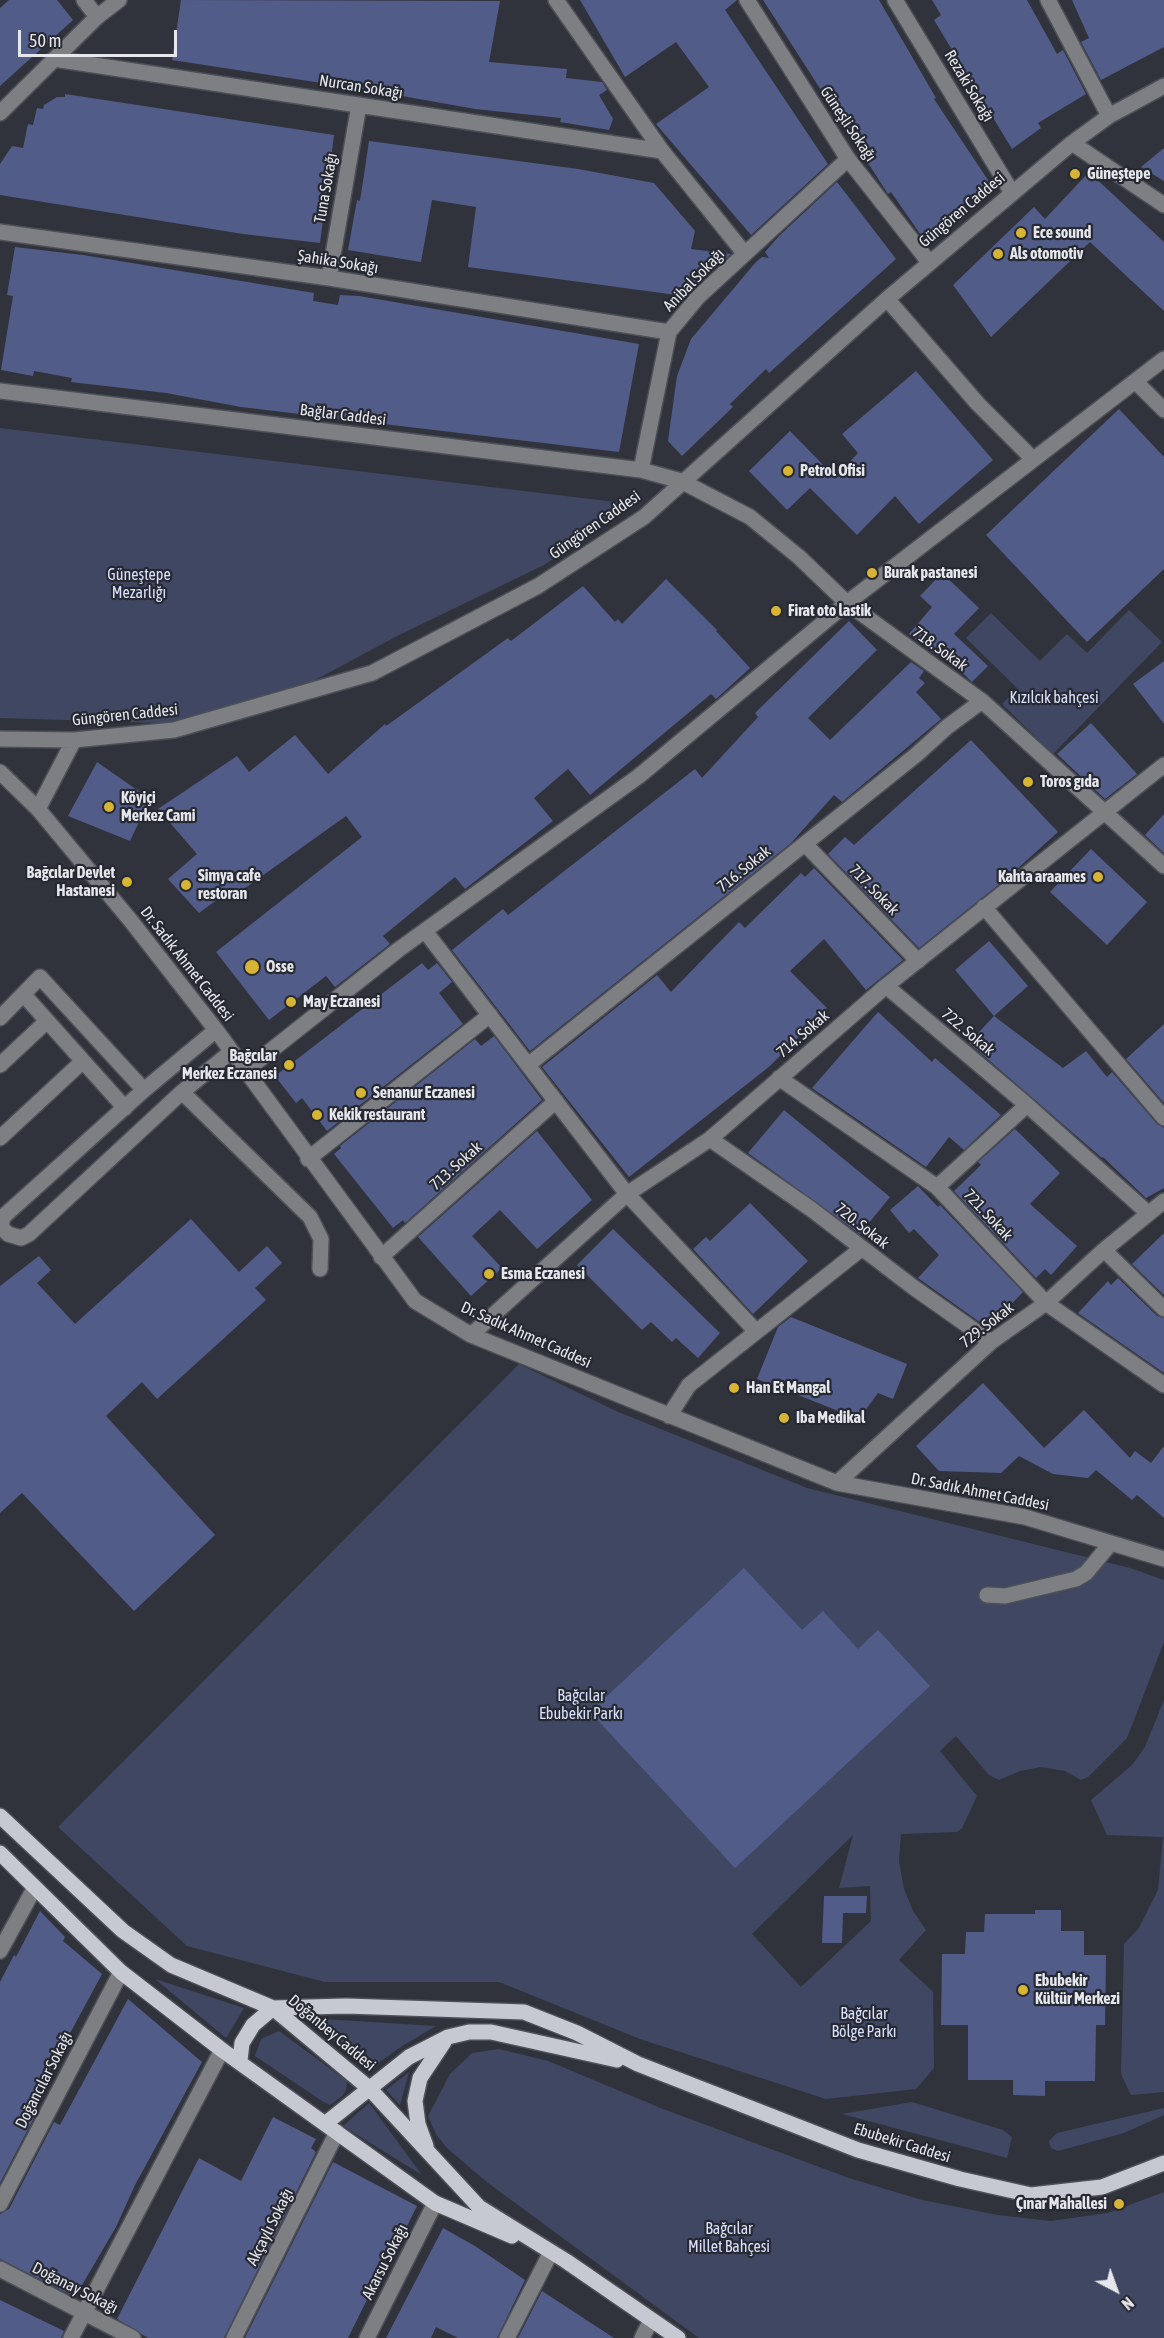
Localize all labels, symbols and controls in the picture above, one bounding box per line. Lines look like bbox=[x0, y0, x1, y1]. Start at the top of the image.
scale bar bbox=[21, 18, 180, 56]
text: 50 m bbox=[29, 30, 61, 51]
street label: Rezaki Sokağı bbox=[940, 47, 998, 125]
street label: Nurcan Sokağı bbox=[318, 71, 404, 103]
street label: Güneşli Sokağı bbox=[816, 83, 880, 165]
street label: Tuna Sokağı bbox=[310, 152, 342, 224]
place label: Güneştepe bbox=[1087, 164, 1150, 184]
marker: Güneştepe bbox=[1068, 167, 1082, 181]
street label: Güngören Caddesi bbox=[915, 168, 1009, 252]
place label: Ece sound bbox=[1033, 223, 1091, 243]
marker: Ece sound bbox=[1014, 226, 1028, 240]
place label: Als otomotiv bbox=[1010, 244, 1083, 264]
street label: Anibal Sokağı bbox=[659, 245, 729, 315]
street label: Şahika Sokağı bbox=[296, 246, 380, 278]
marker: Als otomotiv bbox=[991, 247, 1005, 261]
street label: Bağlar Caddesi bbox=[299, 400, 387, 430]
place label: Petrol Ofisi bbox=[800, 461, 865, 481]
marker: Petrol Ofisi bbox=[781, 464, 795, 478]
street label: Güngören Caddesi bbox=[546, 487, 644, 563]
place label: Burak pastanesi bbox=[884, 563, 977, 583]
park label: Güneştepe Mezarlığı bbox=[107, 565, 171, 603]
marker: Burak pastanesi bbox=[865, 566, 879, 580]
place label: Firat oto lastik bbox=[788, 601, 871, 621]
marker: Firat oto lastik bbox=[769, 604, 783, 618]
street label: 718. Sokak bbox=[909, 623, 971, 675]
park label: Kızılcık bahçesi bbox=[1009, 688, 1099, 708]
street label: Güngören Caddesi bbox=[71, 700, 179, 730]
place label: Toros gıda bbox=[1040, 772, 1099, 792]
marker: Toros gıda bbox=[1021, 775, 1035, 789]
place label: Köyiçi Merkez Cami bbox=[121, 788, 195, 826]
marker: Köyiçi Merkez Cami bbox=[102, 800, 116, 814]
street label: 716. Sokak bbox=[713, 842, 775, 896]
street label: 717. Sokak bbox=[845, 861, 903, 919]
place label: Bağcılar Devlet Hastanesi bbox=[27, 863, 115, 901]
place label: Simya cafe restoran bbox=[198, 866, 261, 904]
place label: Kahta araames bbox=[998, 867, 1086, 887]
marker: Kahta araames bbox=[1091, 870, 1105, 884]
marker: Bağcılar Devlet Hastanesi bbox=[120, 875, 134, 889]
marker: Simya cafe restoran bbox=[179, 878, 193, 892]
street label: Dr. Sadık Ahmet Caddesi bbox=[136, 903, 238, 1025]
place label: Osse bbox=[266, 957, 294, 977]
marker: Osse bbox=[243, 958, 261, 976]
place label: May Eczanesi bbox=[303, 992, 380, 1012]
marker: May Eczanesi bbox=[284, 995, 298, 1009]
street label: 722. Sokak bbox=[938, 1004, 998, 1060]
street label: 714. Sokak bbox=[773, 1006, 833, 1062]
place label: Bağcılar Merkez Eczanesi bbox=[182, 1046, 277, 1084]
marker: Bağcılar Merkez Eczanesi bbox=[282, 1058, 296, 1072]
place label: Senanur Eczanesi bbox=[373, 1083, 475, 1103]
marker: Senanur Eczanesi bbox=[354, 1086, 368, 1100]
place label: Kekik restaurant bbox=[329, 1105, 425, 1125]
marker: Kekik restaurant bbox=[310, 1108, 324, 1122]
street label: 713. Sokak bbox=[426, 1138, 486, 1194]
street label: 721. Sokak bbox=[959, 1185, 1017, 1245]
street label: 720. Sokak bbox=[831, 1199, 893, 1253]
place label: Esma Eczanesi bbox=[501, 1264, 585, 1284]
marker: Esma Eczanesi bbox=[482, 1267, 496, 1281]
street label: Dr. Sadık Ahmet Caddesi bbox=[458, 1298, 594, 1372]
street label: 729. Sokak bbox=[956, 1298, 1018, 1352]
place label: Han Et Mangal bbox=[746, 1378, 830, 1398]
marker: Han Et Mangal bbox=[727, 1381, 741, 1395]
place label: Iba Medikal bbox=[796, 1408, 865, 1428]
marker: Iba Medikal bbox=[777, 1411, 791, 1425]
street label: Dr. Sadık Ahmet Caddesi bbox=[909, 1469, 1051, 1515]
park label: Bağcılar Ebubekir Parkı bbox=[539, 1686, 623, 1724]
place label: Ebubekir Kültür Merkezi bbox=[1035, 1971, 1120, 2009]
marker: Ebubekir Kültür Merkezi bbox=[1016, 1983, 1030, 1997]
street label: Doğanbey Caddesi bbox=[284, 1991, 380, 2075]
park label: Bağcılar Bölge Parkı bbox=[831, 2004, 897, 2042]
street label: Doğancılar Sokağı bbox=[11, 2029, 77, 2131]
street label: Ebubekir Caddesi bbox=[851, 2119, 953, 2167]
street label: Akçaylı Sokağı bbox=[242, 2185, 298, 2269]
place label: Çınar Mahallesi bbox=[1016, 2194, 1107, 2214]
marker: Çınar Mahallesi bbox=[1112, 2197, 1126, 2211]
park label: Bağcılar Millet Bahçesi bbox=[688, 2219, 770, 2257]
street label: Akarsu Sokağı bbox=[358, 2221, 412, 2303]
street label: Doğanay Sokağı bbox=[29, 2258, 121, 2318]
north arrow bbox=[1086, 2260, 1146, 2320]
text: N bbox=[1118, 2294, 1137, 2313]

